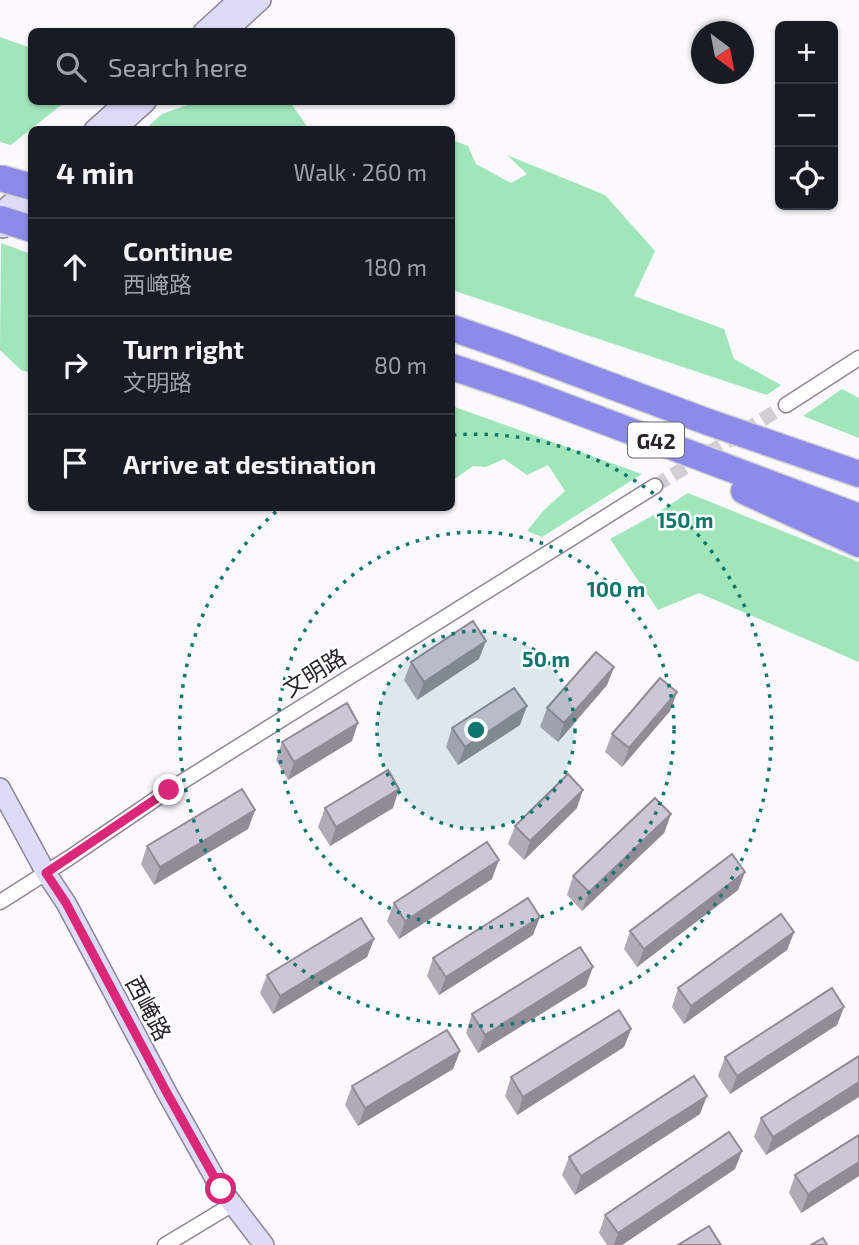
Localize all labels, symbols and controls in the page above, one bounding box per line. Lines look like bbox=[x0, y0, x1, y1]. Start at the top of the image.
north arrow bbox=[691, 21, 754, 84]
map controls bbox=[775, 21, 838, 210]
button: + bbox=[775, 21, 838, 84]
search box bbox=[28, 28, 455, 105]
icon: search bbox=[52, 48, 90, 86]
text: Search here bbox=[108, 51, 248, 82]
button: − bbox=[775, 84, 838, 147]
button: locate bbox=[775, 147, 838, 210]
text: 4 min bbox=[56, 154, 134, 190]
text: Walk · 260 m bbox=[294, 158, 427, 186]
text: Continue bbox=[123, 235, 233, 266]
icon: ahead bbox=[56, 248, 94, 286]
text: 180 m bbox=[365, 253, 427, 281]
text: 西崦路 bbox=[123, 270, 192, 298]
text: Turn right bbox=[123, 333, 244, 364]
icon: right bbox=[56, 346, 94, 384]
text: 80 m bbox=[374, 351, 427, 379]
text: 文明路 bbox=[123, 368, 192, 396]
road number: G42 bbox=[628, 422, 684, 458]
icon: arrive bbox=[56, 444, 94, 482]
text: Arrive at destination bbox=[123, 448, 376, 479]
text: 150 m bbox=[657, 507, 713, 532]
text: 100 m bbox=[587, 576, 645, 601]
street label: 文明路 bbox=[277, 642, 351, 702]
text: 50 m bbox=[522, 646, 570, 671]
centre of rings bbox=[464, 718, 488, 742]
route end bbox=[153, 774, 184, 805]
street label: 西崦路 bbox=[120, 971, 178, 1045]
route start bbox=[205, 1173, 236, 1204]

